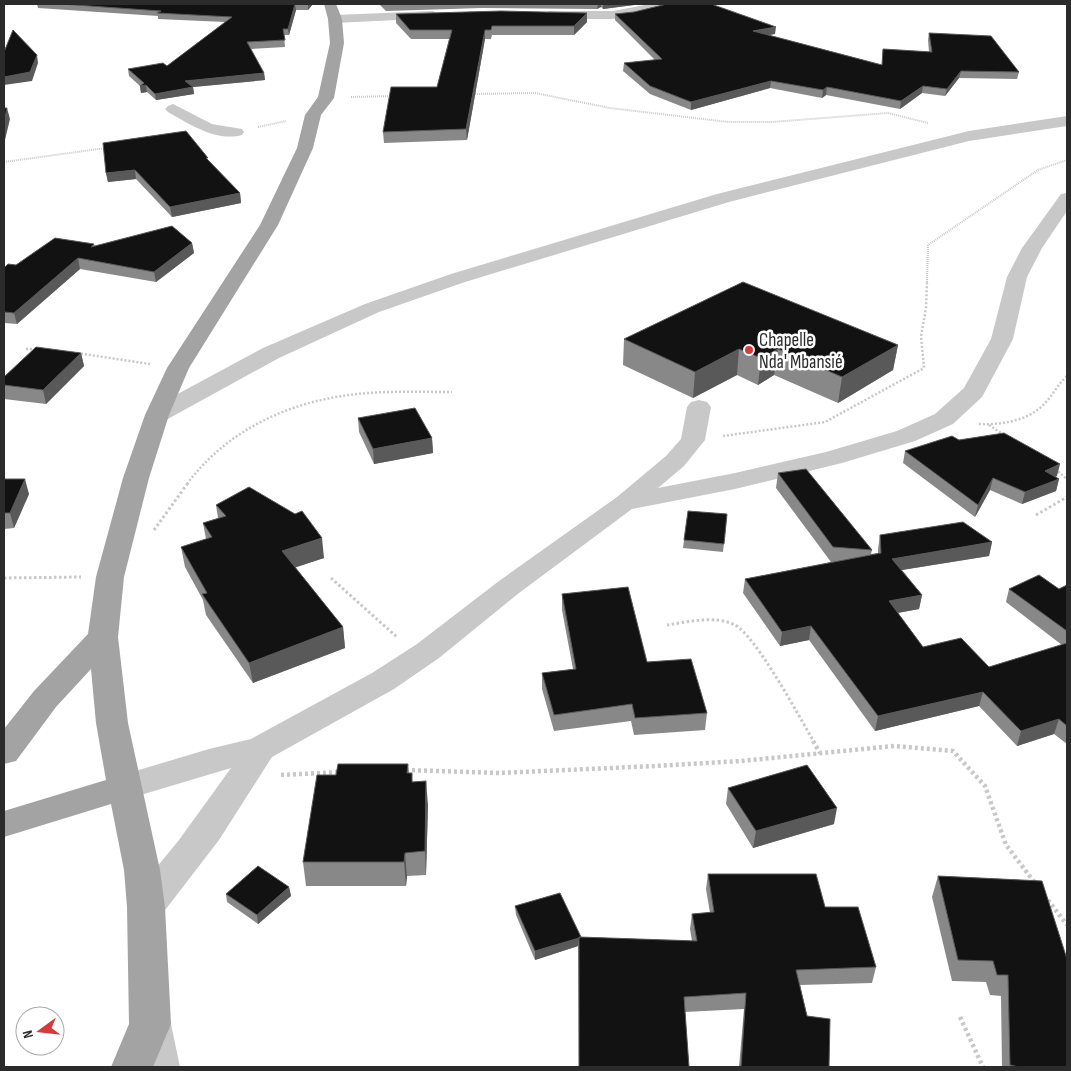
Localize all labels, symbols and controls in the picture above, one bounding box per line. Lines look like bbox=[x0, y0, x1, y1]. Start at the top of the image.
place label: Chapelle Nda' Mbansié bbox=[759, 329, 843, 374]
marker: Chapelle Nda' Mbansié bbox=[743, 344, 755, 356]
north arrow bbox=[15, 1006, 65, 1056]
text: N bbox=[19, 1028, 37, 1040]

